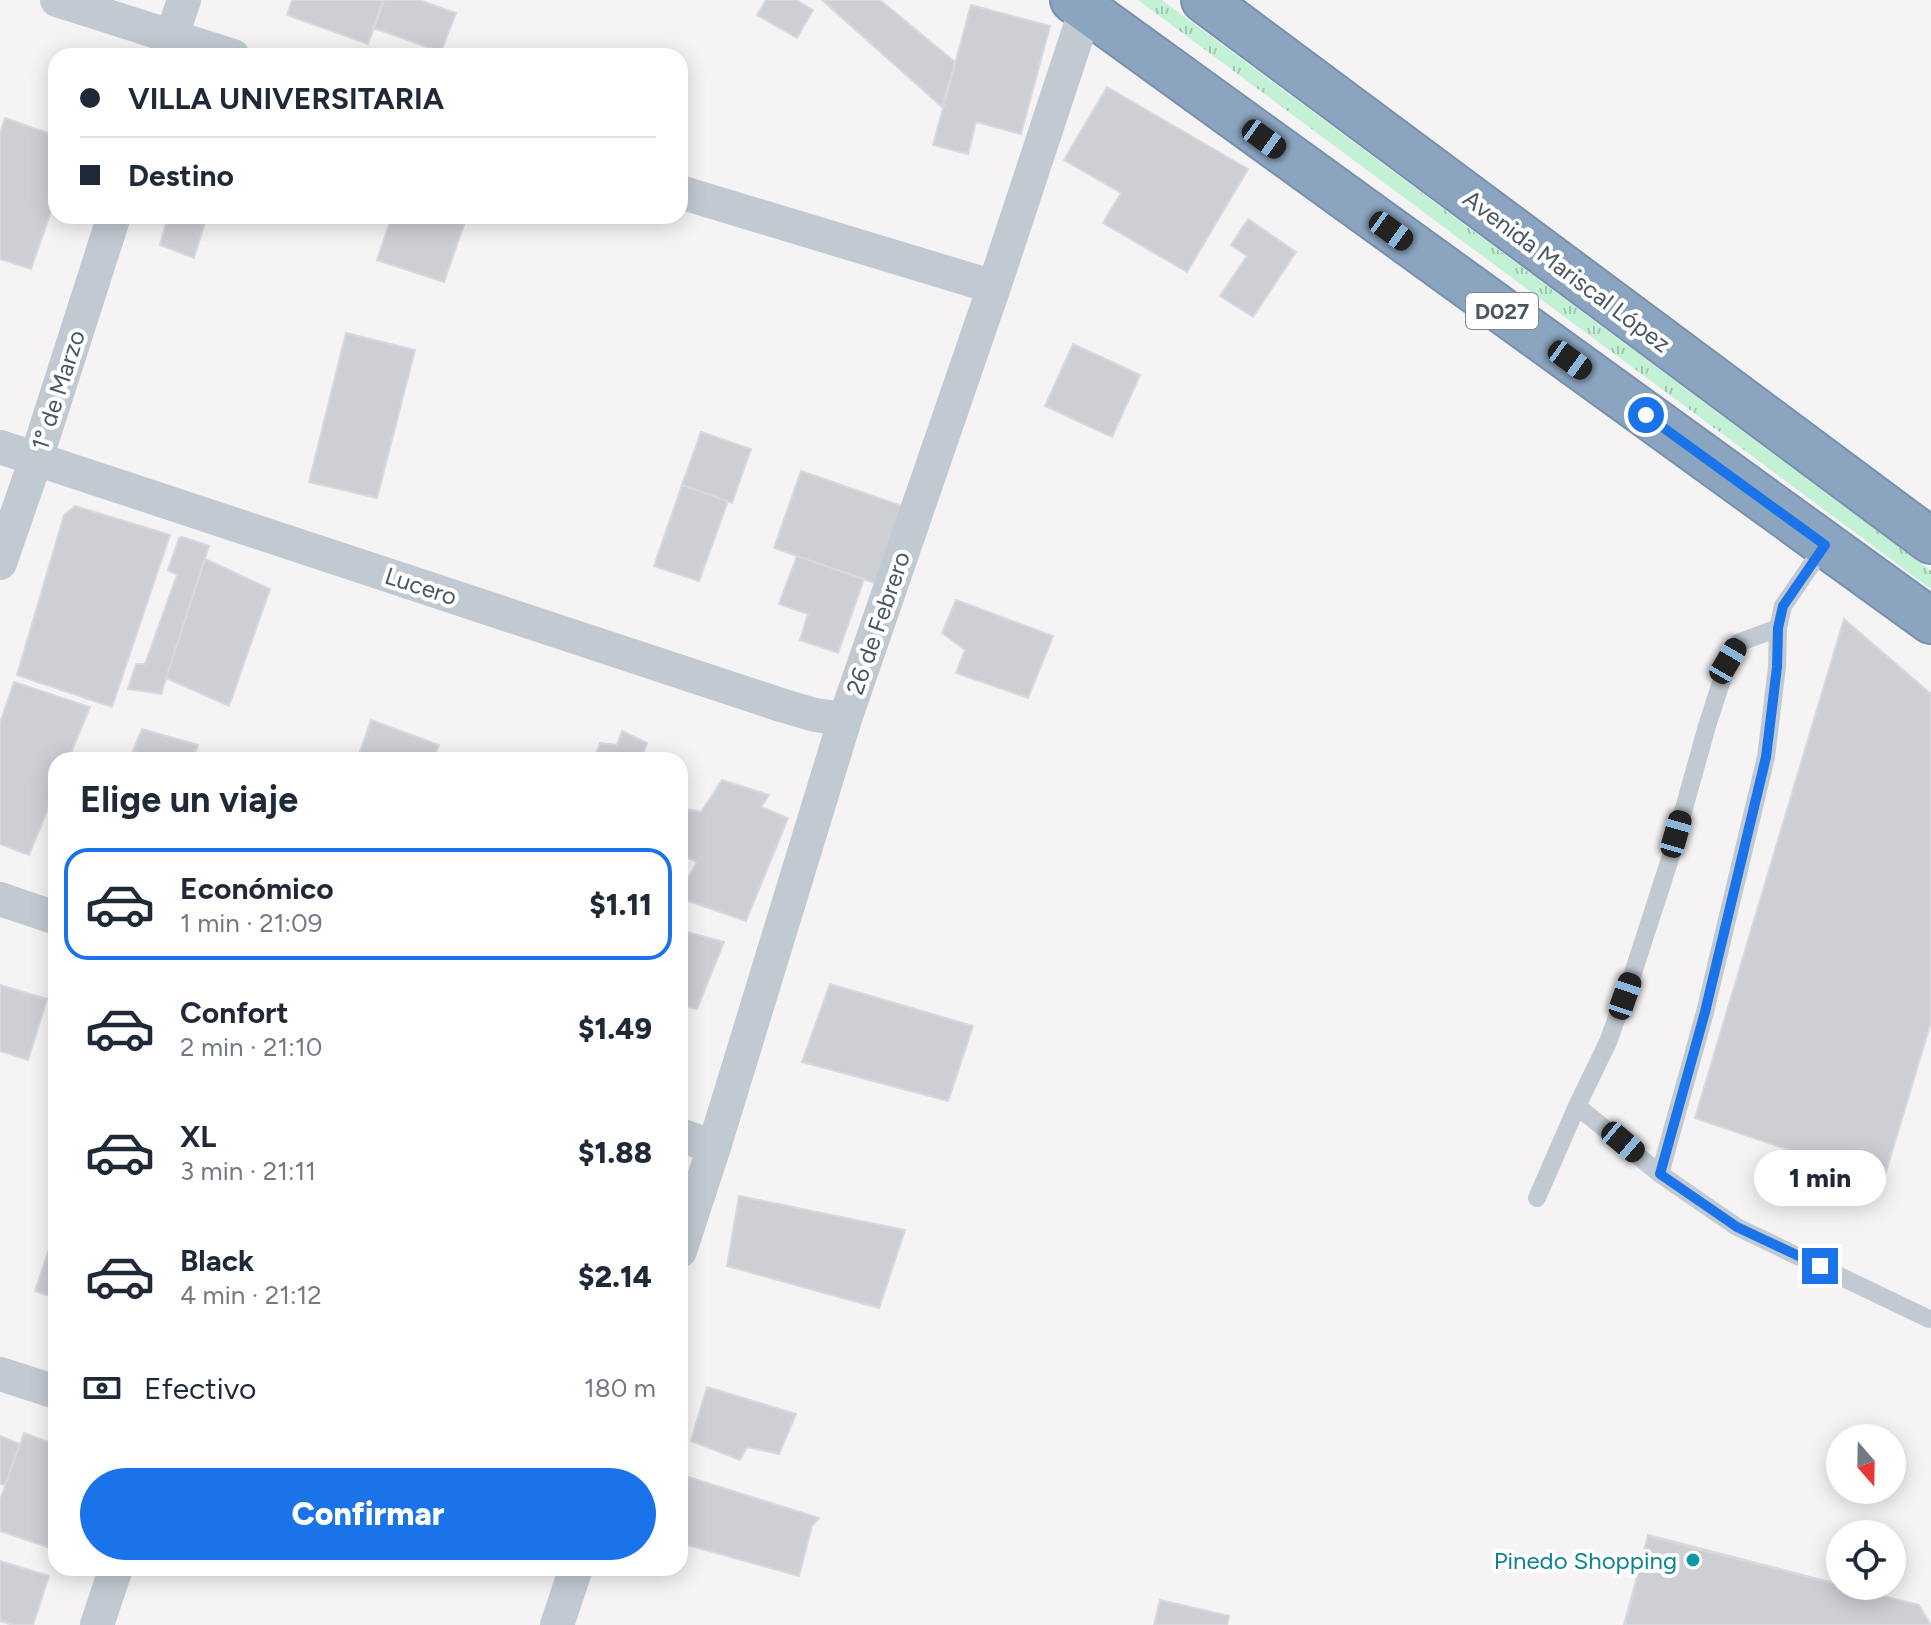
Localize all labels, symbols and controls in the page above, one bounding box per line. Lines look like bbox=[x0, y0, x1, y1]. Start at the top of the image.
text: VILLA UNIVERSITARIA bbox=[128, 80, 444, 117]
car bbox=[1238, 115, 1290, 163]
text: Destino bbox=[128, 157, 234, 194]
street label: Avenida Mariscal López bbox=[1458, 184, 1676, 358]
car bbox=[1365, 207, 1417, 255]
road number: D027 bbox=[1466, 293, 1538, 329]
street label: 1° de Marzo bbox=[25, 326, 91, 454]
car bbox=[1544, 336, 1596, 384]
route start bbox=[1628, 397, 1664, 433]
street label: 26 de Febrero bbox=[840, 548, 916, 698]
street label: Lucero bbox=[381, 561, 461, 611]
car bbox=[1706, 634, 1750, 688]
text: Elige un viaje bbox=[80, 778, 298, 821]
car bbox=[1658, 808, 1694, 860]
icon: car bbox=[84, 868, 156, 940]
text: Económico bbox=[180, 870, 334, 907]
text: $1.11 bbox=[589, 886, 652, 923]
text: 1 min · 21:09 bbox=[180, 907, 323, 939]
car bbox=[1606, 969, 1644, 1023]
icon: car bbox=[84, 992, 156, 1064]
text: Confort bbox=[180, 994, 289, 1031]
text: $1.49 bbox=[578, 1010, 652, 1047]
text: 2 min · 21:10 bbox=[180, 1031, 322, 1063]
icon: car bbox=[84, 1116, 156, 1188]
car bbox=[1597, 1117, 1649, 1167]
text: XL bbox=[180, 1118, 216, 1155]
text: $1.88 bbox=[578, 1134, 652, 1171]
callout: 1 min bbox=[1754, 1150, 1886, 1206]
text: 3 min · 21:11 bbox=[180, 1155, 316, 1187]
text: 1 min bbox=[1789, 1162, 1851, 1194]
icon: car bbox=[84, 1240, 156, 1312]
text: Black bbox=[180, 1242, 254, 1279]
route end bbox=[1802, 1248, 1838, 1284]
text: $2.14 bbox=[578, 1258, 652, 1295]
text: 4 min · 21:12 bbox=[180, 1279, 322, 1311]
icon: cash bbox=[80, 1366, 124, 1410]
text: Efectivo bbox=[144, 1370, 256, 1407]
text: 180 m bbox=[584, 1372, 656, 1404]
north arrow bbox=[1826, 1424, 1906, 1504]
map controls bbox=[1826, 1424, 1906, 1600]
button: Confirmar bbox=[80, 1468, 656, 1560]
button: locate bbox=[1826, 1520, 1906, 1600]
place label: Pinedo Shopping bbox=[1494, 1546, 1677, 1575]
marker: Pinedo Shopping bbox=[1684, 1551, 1702, 1569]

